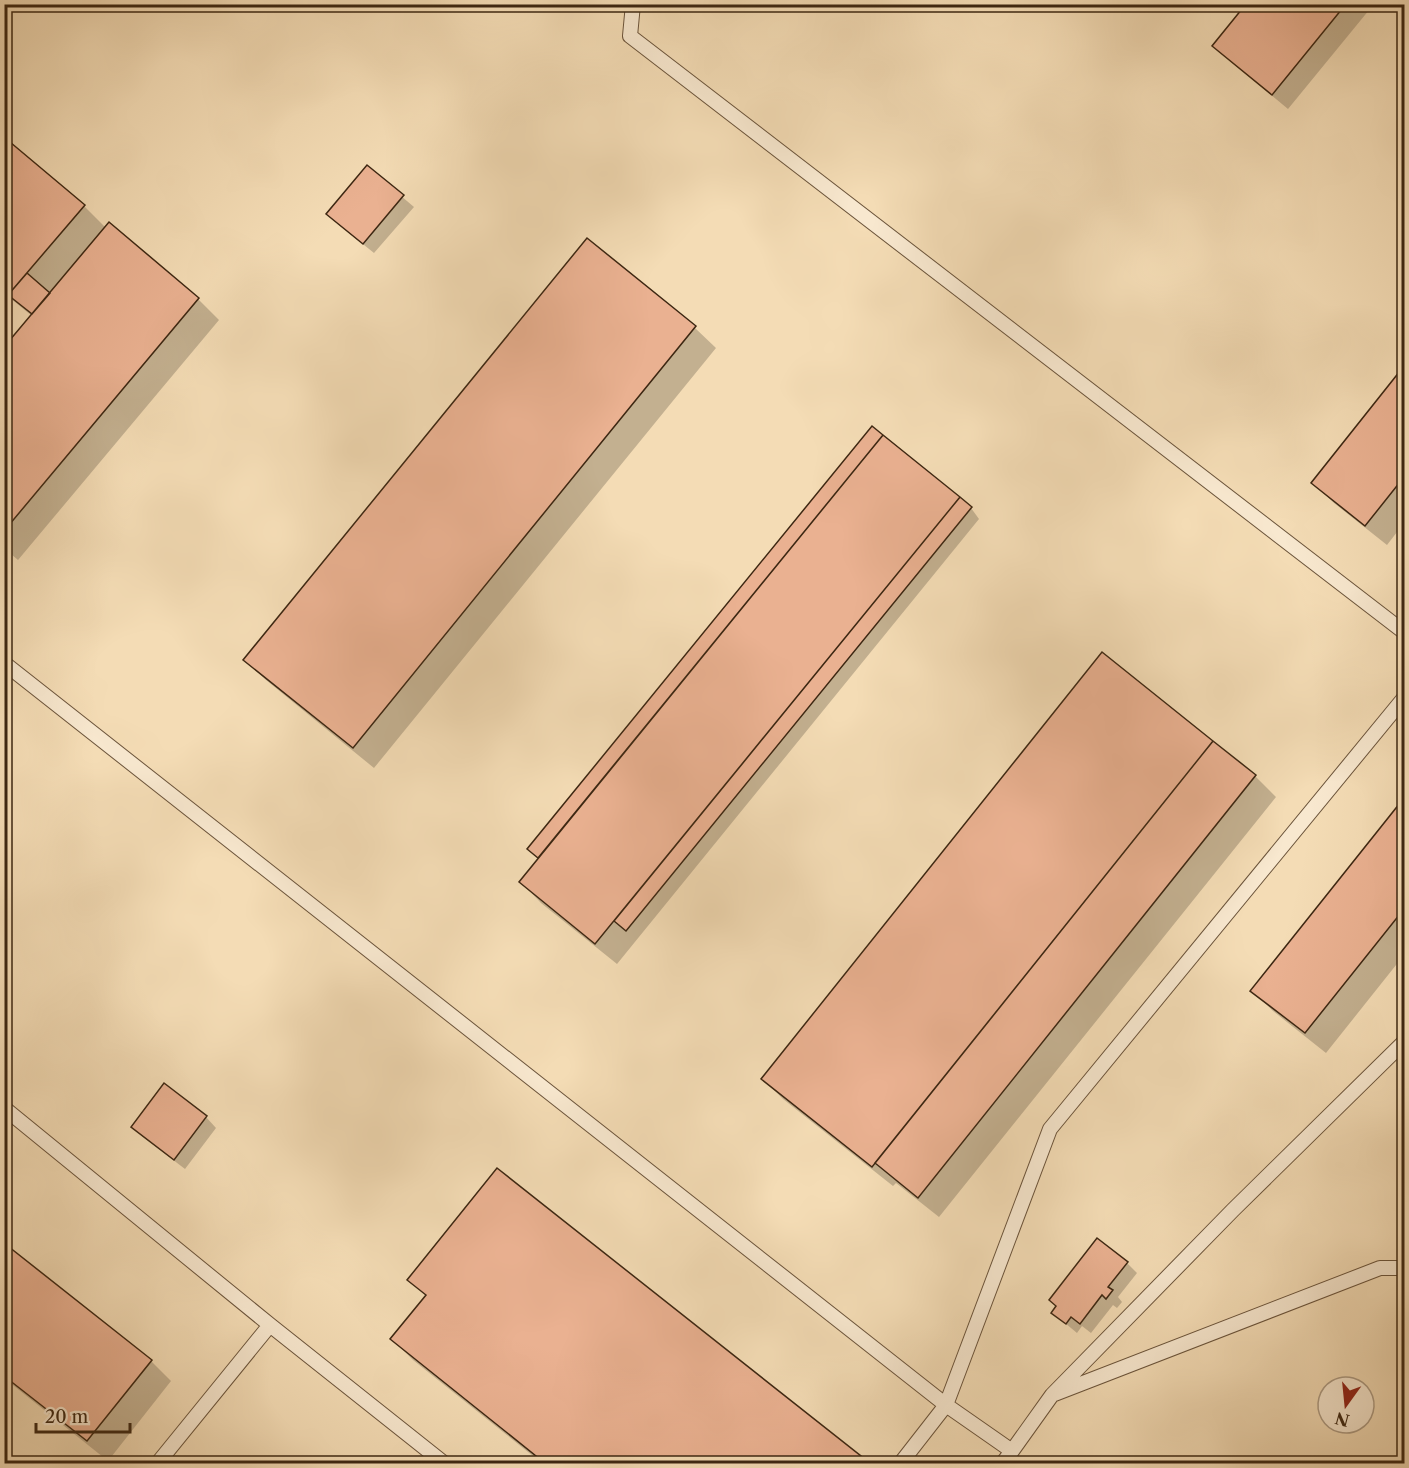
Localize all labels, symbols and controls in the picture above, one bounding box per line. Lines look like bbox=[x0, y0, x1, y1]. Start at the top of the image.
north arrow bbox=[1316, 1375, 1376, 1435]
scale bar bbox=[36, 1396, 130, 1434]
text: 20 m bbox=[45, 1406, 89, 1428]
text: N bbox=[1333, 1408, 1351, 1431]

